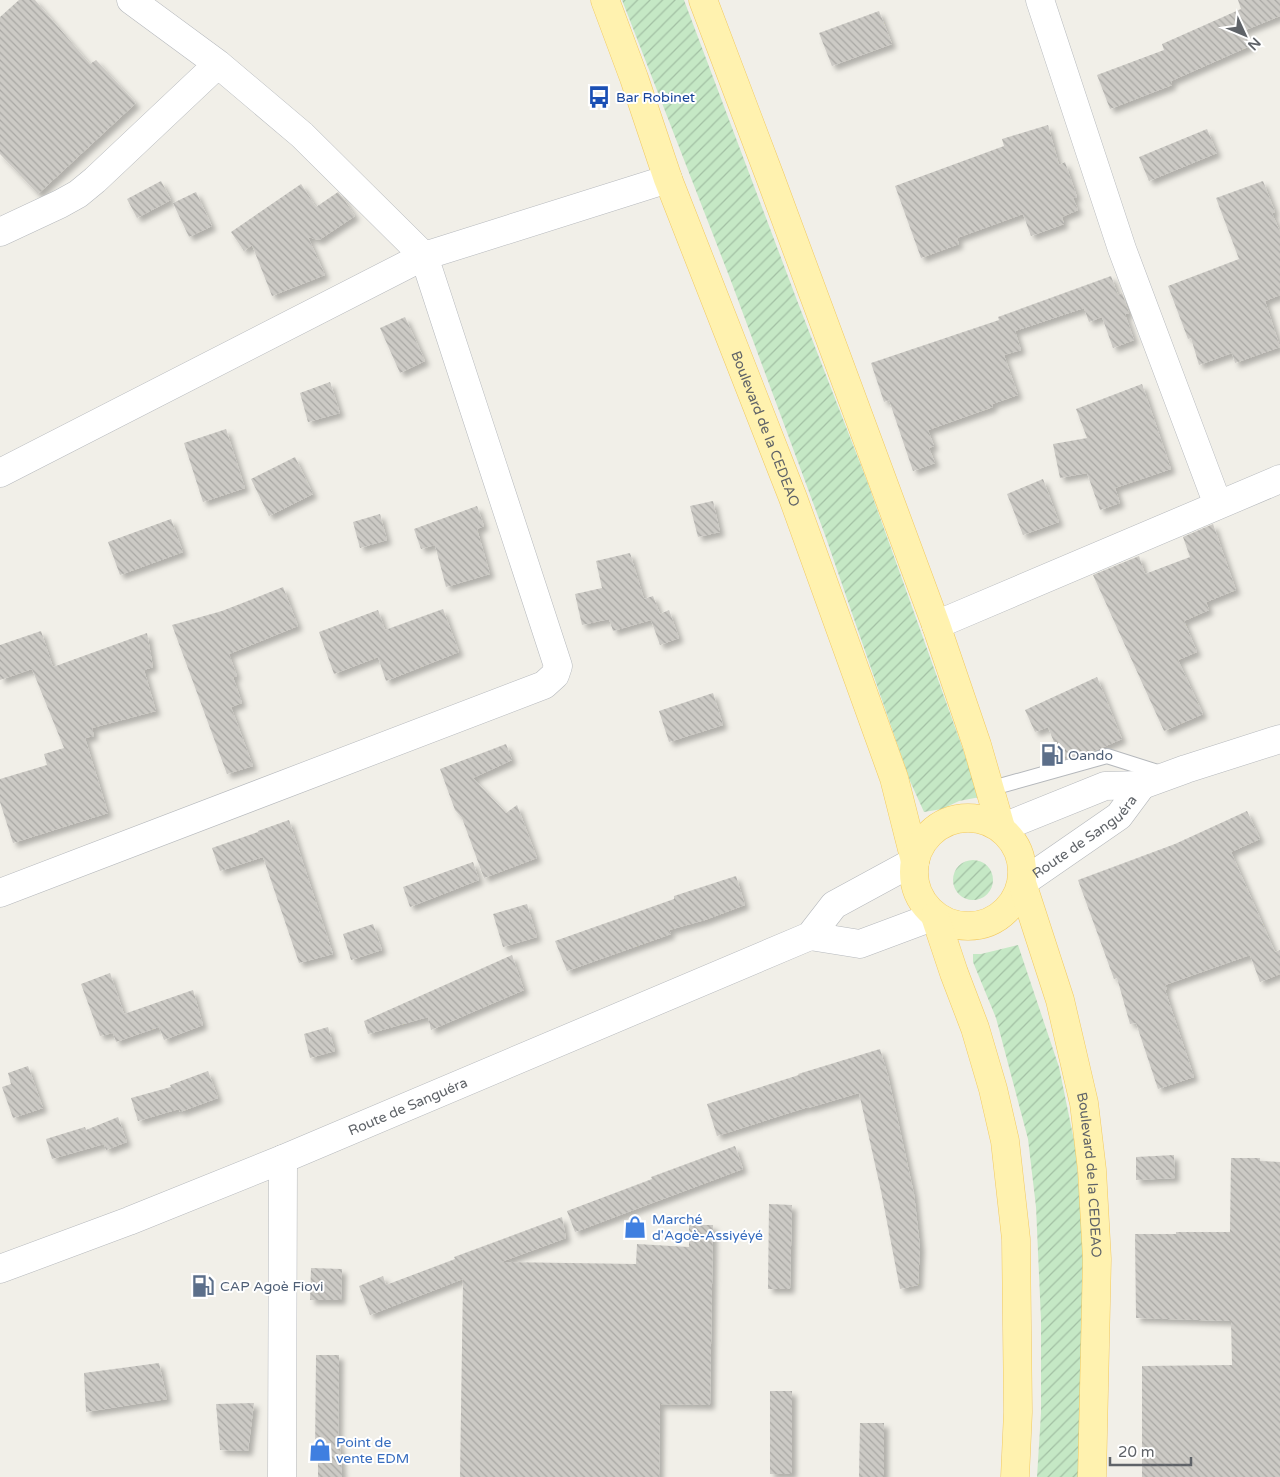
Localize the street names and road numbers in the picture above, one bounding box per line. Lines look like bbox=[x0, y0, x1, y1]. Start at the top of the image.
street label: Boulevard de la CEDEAO bbox=[728, 348, 804, 509]
street label: Route de Sanguéra bbox=[1029, 792, 1140, 882]
street label: Route de Sanguéra bbox=[345, 1074, 470, 1139]
street label: Boulevard de la CEDEAO bbox=[1073, 1091, 1105, 1258]

